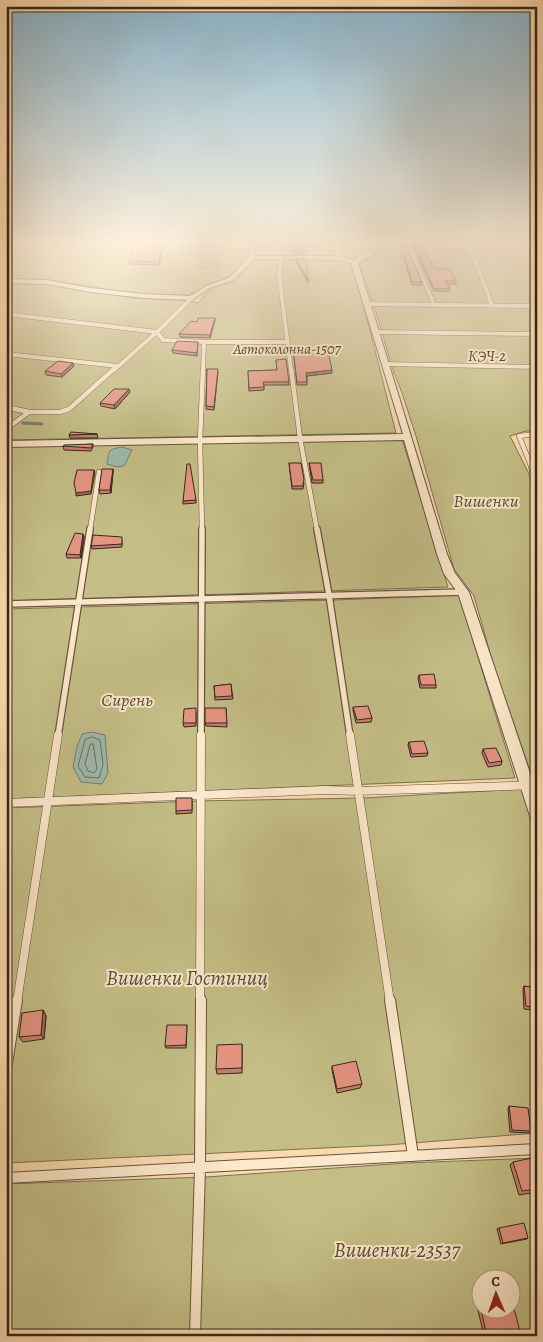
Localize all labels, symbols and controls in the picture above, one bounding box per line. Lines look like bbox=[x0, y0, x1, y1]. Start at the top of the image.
park label: Автоколонна-1507 bbox=[232, 339, 342, 359]
park label: КЭЧ-2 bbox=[468, 346, 506, 366]
park label: Вишенки bbox=[453, 489, 519, 513]
park label: Сирень bbox=[101, 688, 153, 712]
park label: Вишенки Гостиниц bbox=[106, 964, 268, 992]
park label: Вишенки-23537 bbox=[334, 1236, 462, 1264]
north arrow bbox=[470, 1270, 520, 1320]
text: С bbox=[491, 1272, 501, 1291]

